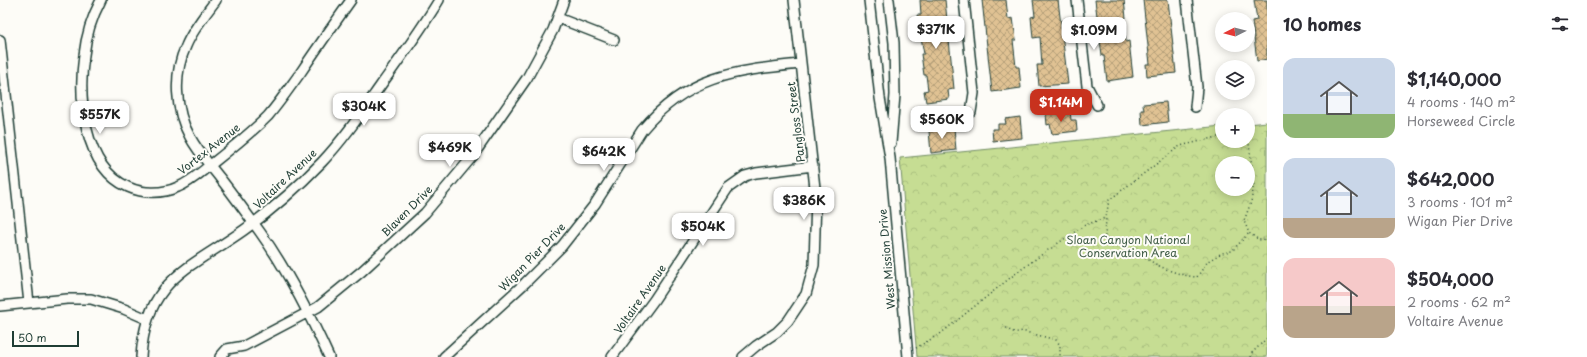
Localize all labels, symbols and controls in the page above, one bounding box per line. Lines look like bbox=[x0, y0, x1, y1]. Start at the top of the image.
text: 10 homes bbox=[1283, 11, 1361, 37]
north arrow bbox=[1215, 12, 1255, 52]
map controls bbox=[1215, 12, 1255, 196]
icon: filters bbox=[1549, 13, 1571, 35]
pin: $371K bbox=[908, 16, 964, 50]
pin: $1.09M bbox=[1061, 17, 1127, 51]
text: $371K bbox=[917, 19, 955, 38]
text: $1.09M bbox=[1071, 20, 1117, 39]
button: layers bbox=[1215, 60, 1255, 100]
text: $1,140,000 bbox=[1407, 66, 1501, 92]
icon: home bbox=[1315, 74, 1363, 122]
street label: Pangloss Street bbox=[782, 80, 809, 163]
pin: $1.14M bbox=[1028, 89, 1094, 123]
text: $1.14M bbox=[1039, 92, 1083, 111]
text: 4 rooms · 140 m² bbox=[1407, 92, 1516, 111]
pin: $304K bbox=[336, 93, 392, 127]
text: $304K bbox=[342, 96, 386, 115]
pin: $557K bbox=[72, 101, 128, 135]
text: $557K bbox=[79, 104, 121, 123]
pin: $560K bbox=[914, 106, 970, 140]
button: + bbox=[1215, 108, 1255, 148]
text: $560K bbox=[919, 109, 965, 128]
text: Horseweed Circle bbox=[1407, 111, 1515, 130]
street label: Vortex Avenue bbox=[174, 119, 244, 178]
pin: $469K bbox=[422, 134, 478, 168]
text: $469K bbox=[428, 137, 472, 156]
pin: $642K bbox=[576, 138, 632, 172]
text: $642K bbox=[582, 141, 626, 160]
street label: Voltaire Avenue bbox=[249, 145, 320, 213]
button: − bbox=[1215, 156, 1255, 196]
text: $642,000 bbox=[1407, 166, 1494, 192]
icon: home bbox=[1315, 174, 1363, 222]
street label: Blaven Drive bbox=[377, 181, 436, 240]
pin: $386K bbox=[776, 187, 832, 221]
text: $386K bbox=[782, 190, 826, 209]
text: 3 rooms · 101 m² bbox=[1407, 192, 1513, 211]
street label: West Mission Drive bbox=[874, 208, 899, 310]
text: Wigan Pier Drive bbox=[1407, 211, 1513, 230]
pin: $504K bbox=[675, 213, 731, 247]
text: $504K bbox=[681, 216, 725, 235]
street label: Wigan Pier Drive bbox=[494, 218, 569, 295]
park label: Sloan Canyon National Conservation Area bbox=[1066, 231, 1190, 261]
street label: Voltaire Avenue bbox=[609, 260, 670, 337]
text: $504,000 bbox=[1407, 266, 1494, 292]
icon: home bbox=[1315, 274, 1363, 322]
text: 2 rooms · 62 m² bbox=[1407, 292, 1511, 311]
text: Voltaire Avenue bbox=[1407, 311, 1503, 330]
scale bar bbox=[12, 329, 79, 348]
text: 50 m bbox=[18, 329, 47, 346]

